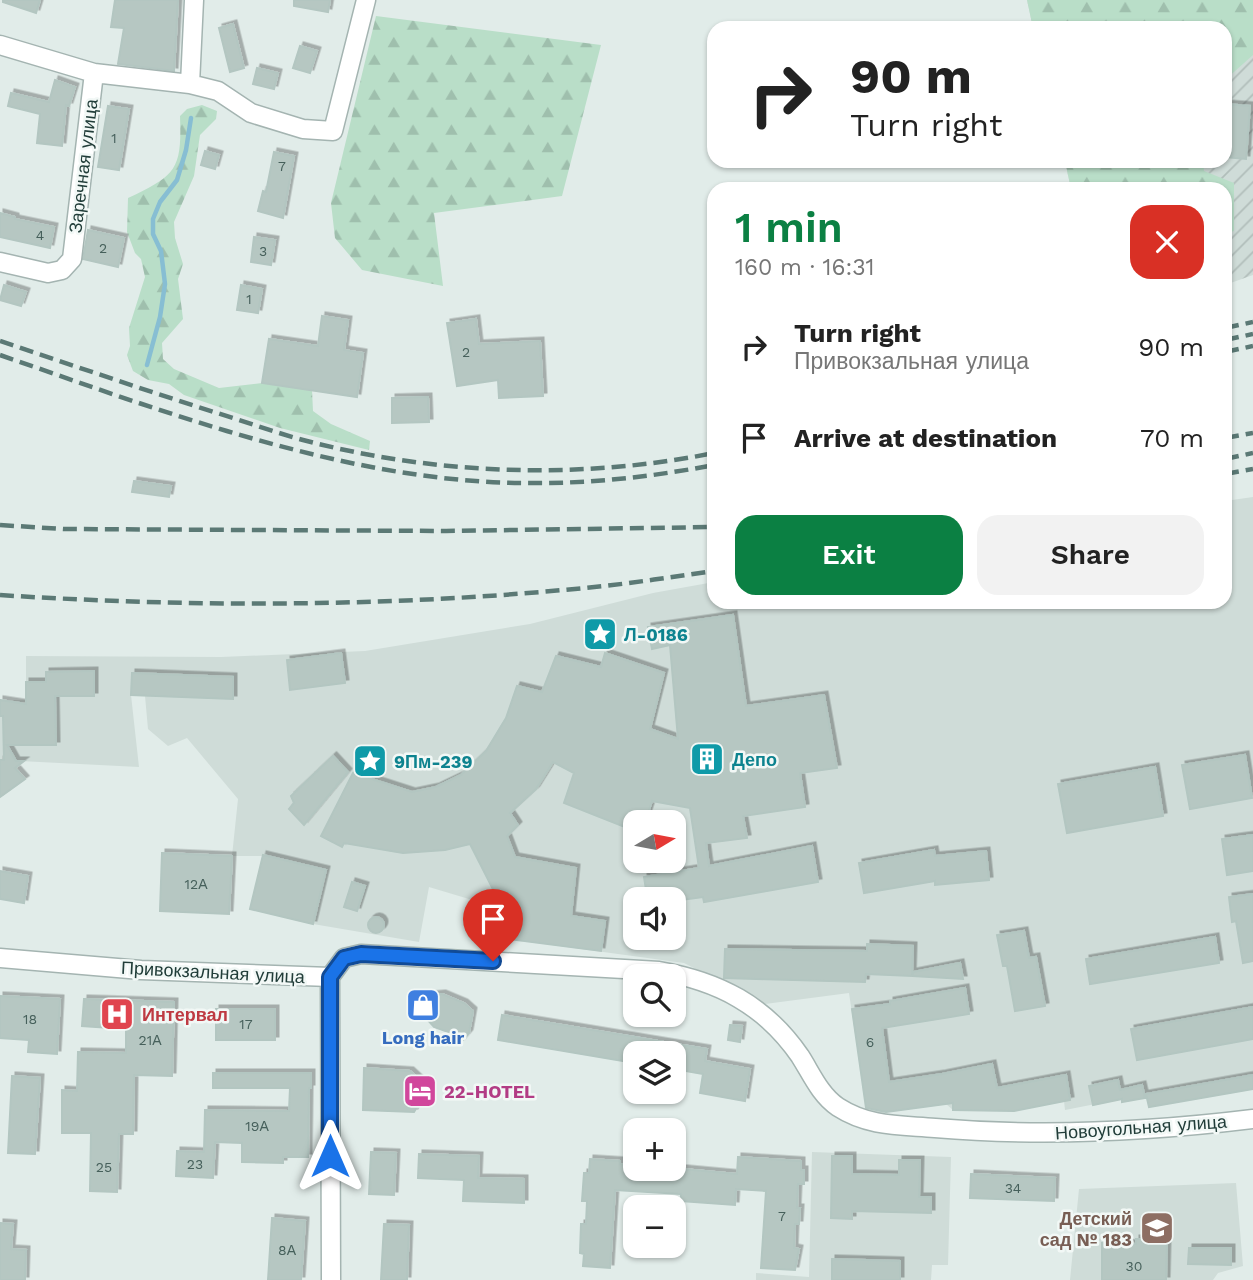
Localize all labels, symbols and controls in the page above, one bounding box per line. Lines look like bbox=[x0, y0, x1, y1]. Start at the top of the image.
text: 90 m bbox=[850, 47, 972, 105]
icon: right bbox=[735, 49, 826, 140]
street label: Заречная улица bbox=[64, 97, 102, 234]
text: Turn right bbox=[850, 106, 1002, 144]
house number: 1 bbox=[111, 130, 117, 146]
house number: 7 bbox=[278, 158, 286, 174]
text: 1 min bbox=[735, 203, 843, 252]
button: close bbox=[1130, 205, 1204, 279]
house number: 4 bbox=[36, 227, 44, 243]
house number: 2 bbox=[99, 240, 107, 256]
house number: 3 bbox=[259, 243, 267, 259]
text: 160 m · 16:31 bbox=[735, 254, 875, 281]
house number: 1 bbox=[246, 291, 252, 307]
text: Turn right bbox=[794, 318, 921, 348]
icon: right bbox=[735, 328, 773, 366]
text: 90 m bbox=[1138, 332, 1204, 362]
house number: 2 bbox=[462, 344, 470, 360]
text: Привокзальная улица bbox=[794, 348, 1029, 375]
icon: arrive bbox=[735, 419, 773, 457]
text: Arrive at destination bbox=[794, 423, 1057, 453]
text: 70 m bbox=[1140, 423, 1204, 453]
button: Exit bbox=[735, 515, 963, 595]
button: Share bbox=[977, 515, 1204, 595]
place icon: Л-0186 bbox=[581, 615, 619, 653]
place label: Л-0186 bbox=[624, 624, 688, 645]
building icon: Депо bbox=[688, 740, 726, 778]
place icon: 9Пм-239 bbox=[351, 742, 389, 780]
place label: Депо bbox=[732, 749, 777, 770]
place label: 9Пм-239 bbox=[394, 751, 473, 772]
north arrow bbox=[623, 810, 686, 873]
map controls bbox=[623, 810, 686, 1258]
house number: 12А bbox=[185, 876, 208, 892]
button: sound bbox=[623, 887, 686, 950]
pin bbox=[463, 889, 523, 961]
icon: arrive bbox=[474, 900, 512, 938]
street label: Привокзальная улица bbox=[121, 957, 306, 987]
button: search bbox=[623, 964, 686, 1027]
shop icon: Long hair bbox=[404, 986, 442, 1024]
hospital icon: Интервал bbox=[98, 995, 136, 1033]
place label: Интервал bbox=[142, 1004, 228, 1025]
house number: 18 bbox=[23, 1011, 37, 1027]
house number: 17 bbox=[239, 1016, 253, 1032]
place label: Long hair bbox=[382, 1027, 464, 1048]
house number: 21А bbox=[139, 1032, 162, 1048]
house number: 6 bbox=[866, 1034, 874, 1050]
button: layers bbox=[623, 1041, 686, 1104]
hotel icon: 22-HOTEL bbox=[401, 1072, 439, 1110]
place label: 22-HOTEL bbox=[444, 1081, 535, 1102]
street label: Новоугольная улица bbox=[1054, 1110, 1229, 1143]
house number: 19А bbox=[245, 1118, 269, 1134]
button: + bbox=[623, 1118, 686, 1181]
position arrow bbox=[293, 1119, 367, 1193]
house number: 23 bbox=[187, 1156, 203, 1172]
house number: 25 bbox=[96, 1159, 112, 1175]
house number: 34 bbox=[1005, 1180, 1021, 1196]
button: − bbox=[623, 1195, 686, 1258]
house number: 7 bbox=[778, 1208, 786, 1224]
place label: Детский сад № 183 bbox=[1040, 1208, 1132, 1250]
school or university icon: Детский сад № 183 bbox=[1138, 1209, 1176, 1247]
house number: 8А bbox=[278, 1242, 297, 1258]
house number: 30 bbox=[1126, 1258, 1142, 1274]

